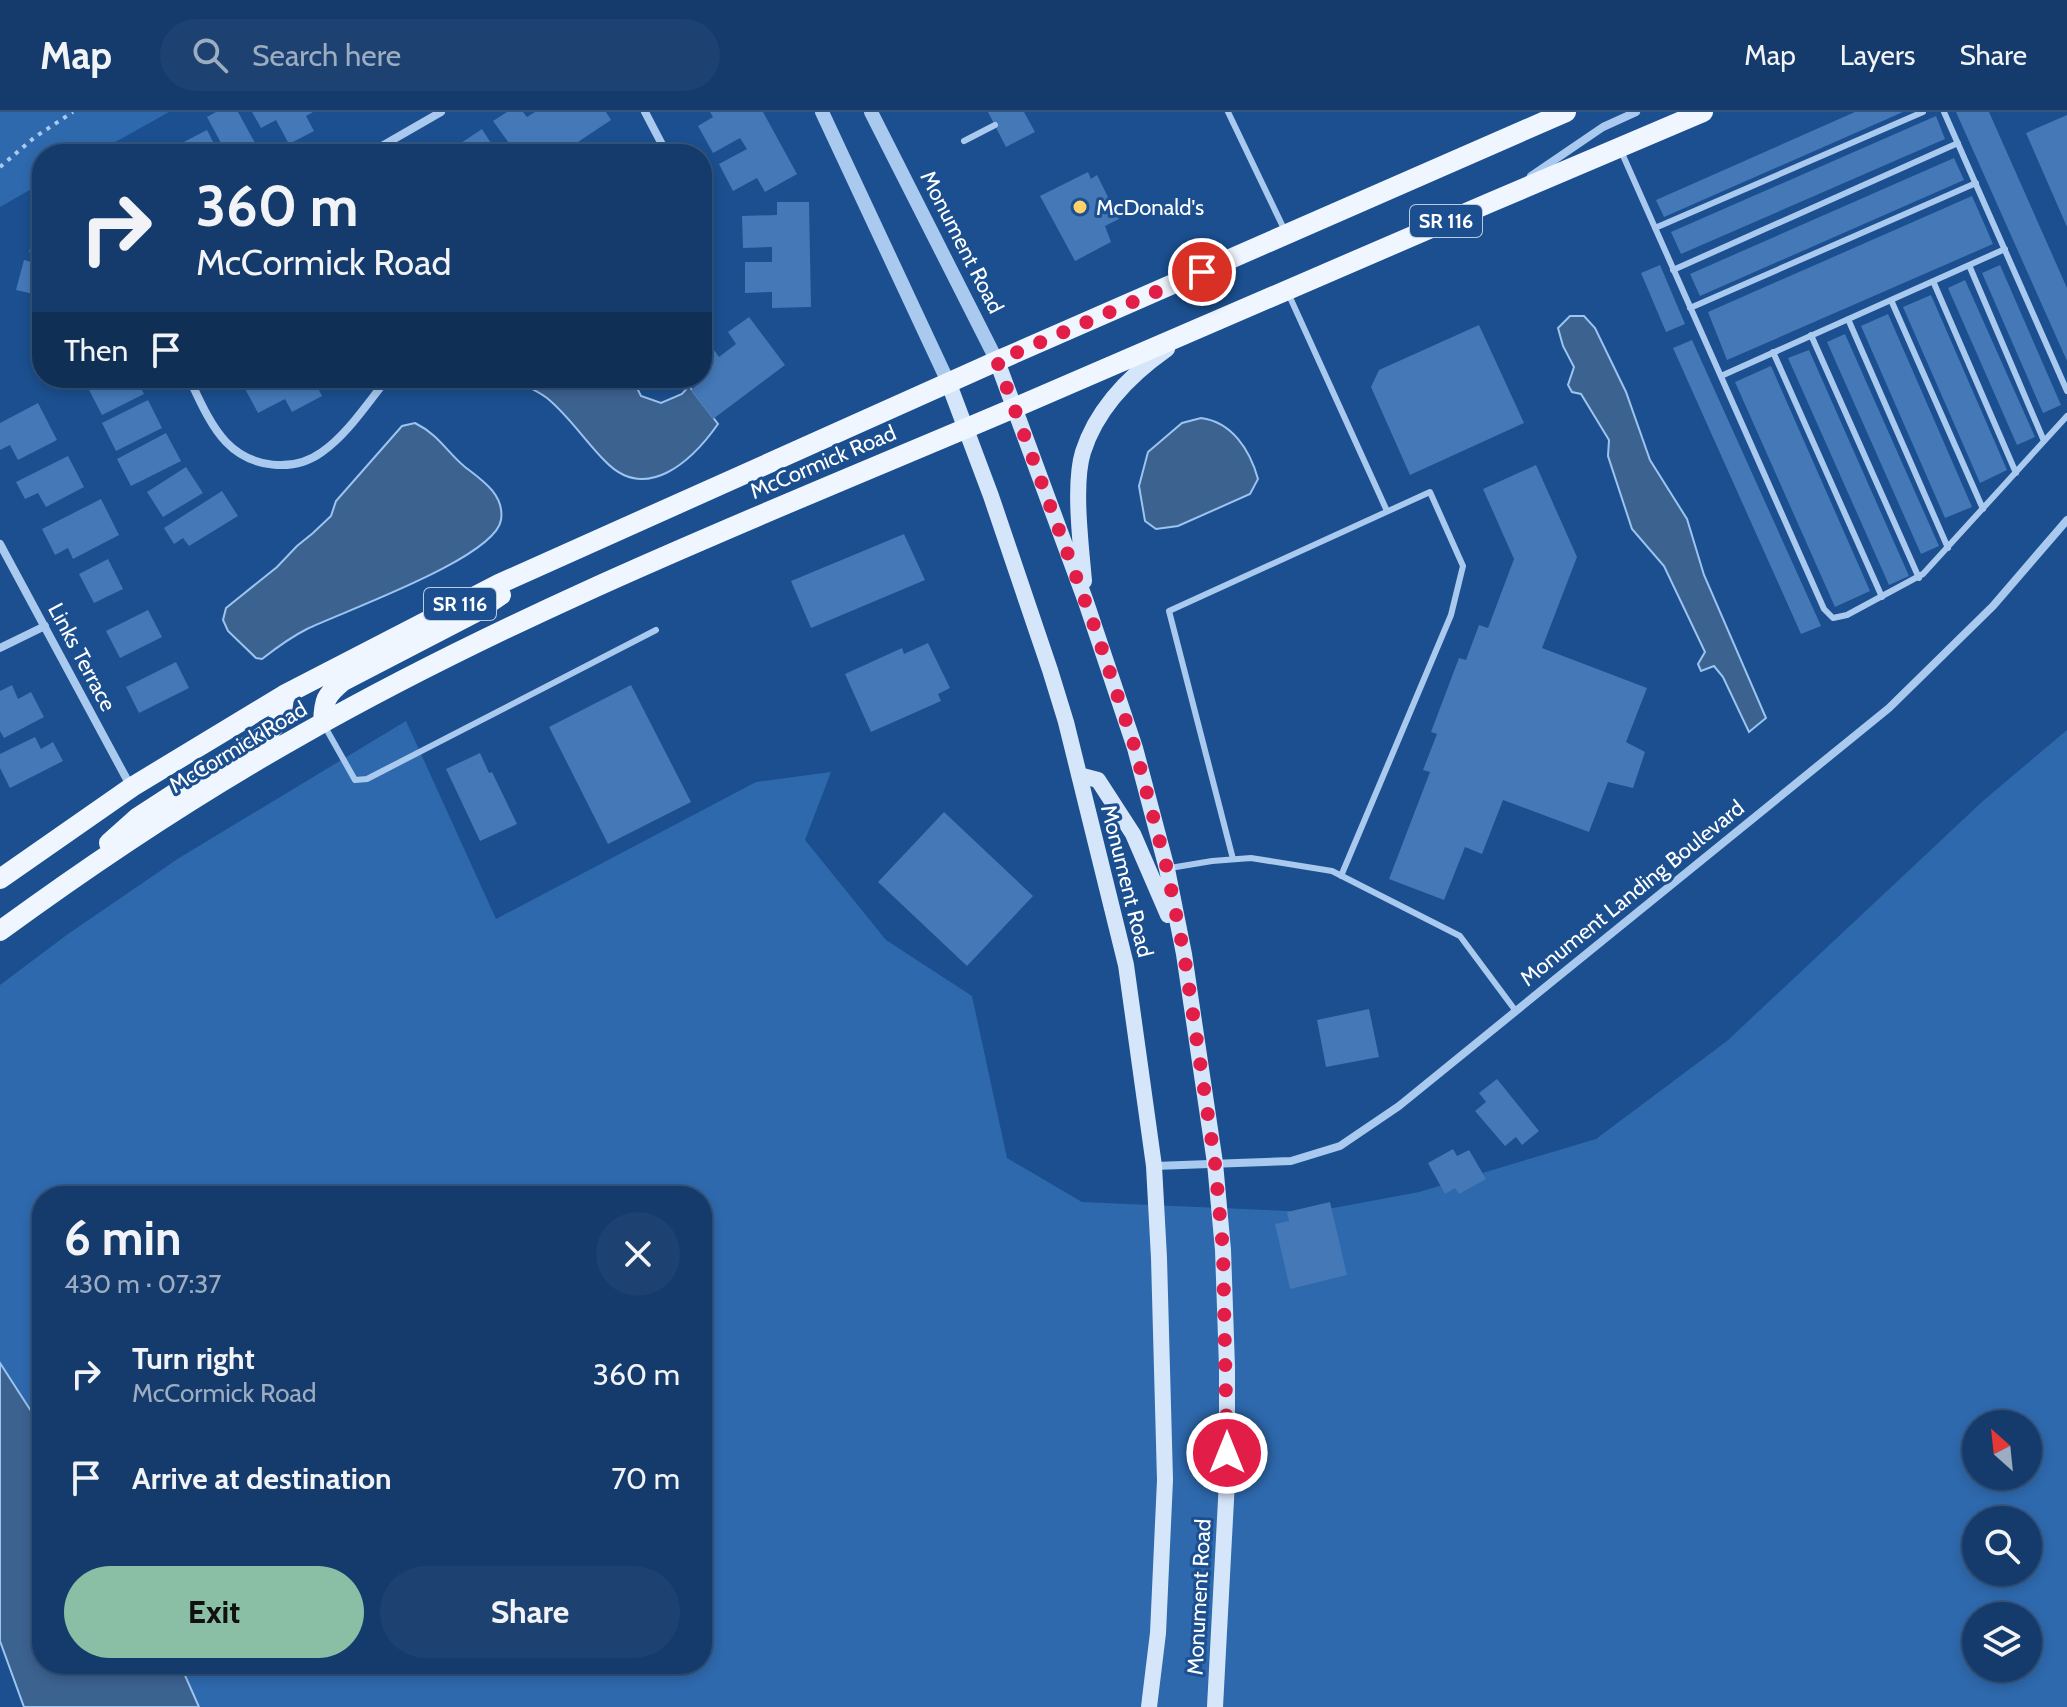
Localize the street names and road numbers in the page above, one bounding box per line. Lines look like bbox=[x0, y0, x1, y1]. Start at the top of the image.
street label: Monument Road bbox=[914, 166, 1010, 318]
road number: SR 116 bbox=[1410, 205, 1482, 237]
street label: McCormick Road bbox=[746, 419, 900, 505]
road number: SR 116 bbox=[424, 588, 496, 620]
street label: Links Terrace bbox=[42, 598, 122, 716]
street label: McCormick Road bbox=[164, 695, 312, 799]
street label: Monument Landing Boulevard bbox=[1514, 794, 1750, 992]
street label: Monument Road bbox=[1095, 802, 1159, 960]
street label: Monument Road bbox=[1181, 1518, 1217, 1676]

